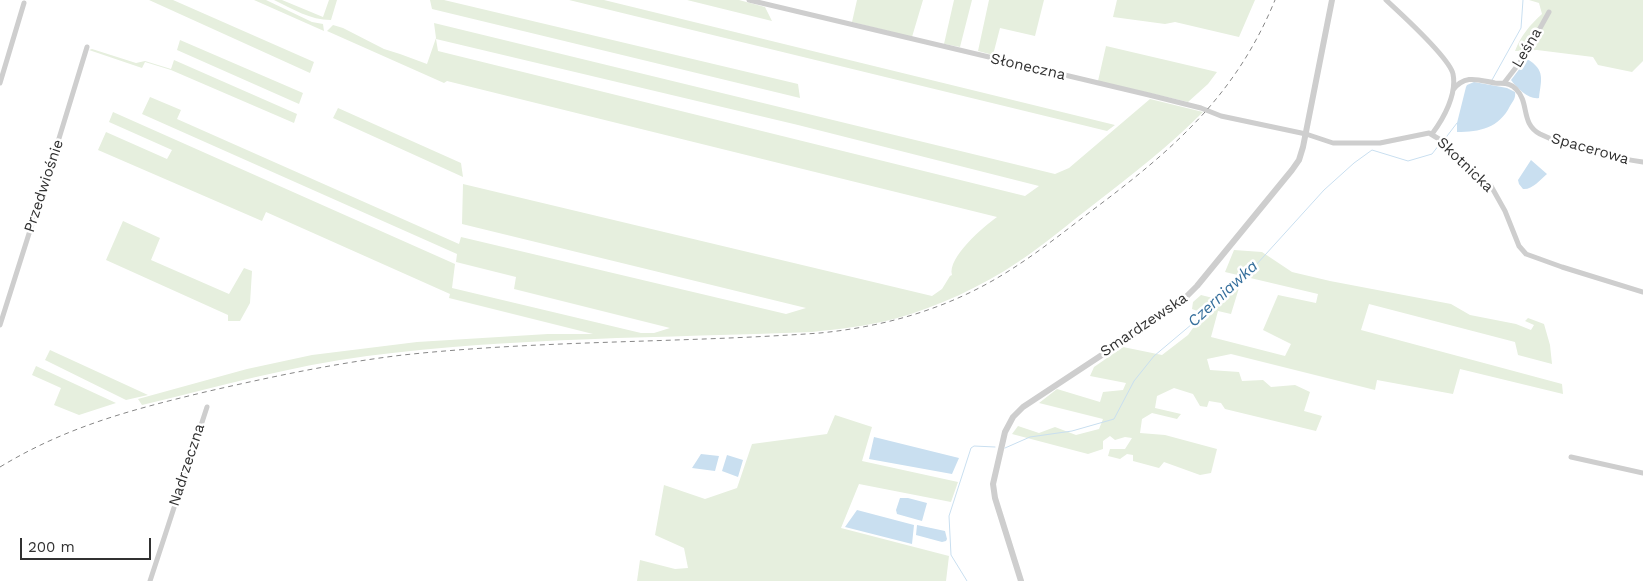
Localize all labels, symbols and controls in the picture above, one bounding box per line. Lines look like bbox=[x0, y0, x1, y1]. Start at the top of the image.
street label: Leśna bbox=[1508, 25, 1546, 71]
street label: Słoneczna bbox=[989, 50, 1067, 84]
street label: Spacerowa bbox=[1549, 129, 1631, 169]
street label: Skotnicka bbox=[1433, 134, 1497, 196]
street label: Przedwiośnie bbox=[21, 137, 67, 235]
water label: Czerniawka bbox=[1184, 257, 1262, 331]
street label: Smardzewska bbox=[1097, 289, 1191, 361]
street label: Nadrzeczna bbox=[165, 421, 209, 509]
scale bar bbox=[22, 528, 154, 560]
text: 200 m bbox=[28, 538, 75, 556]

